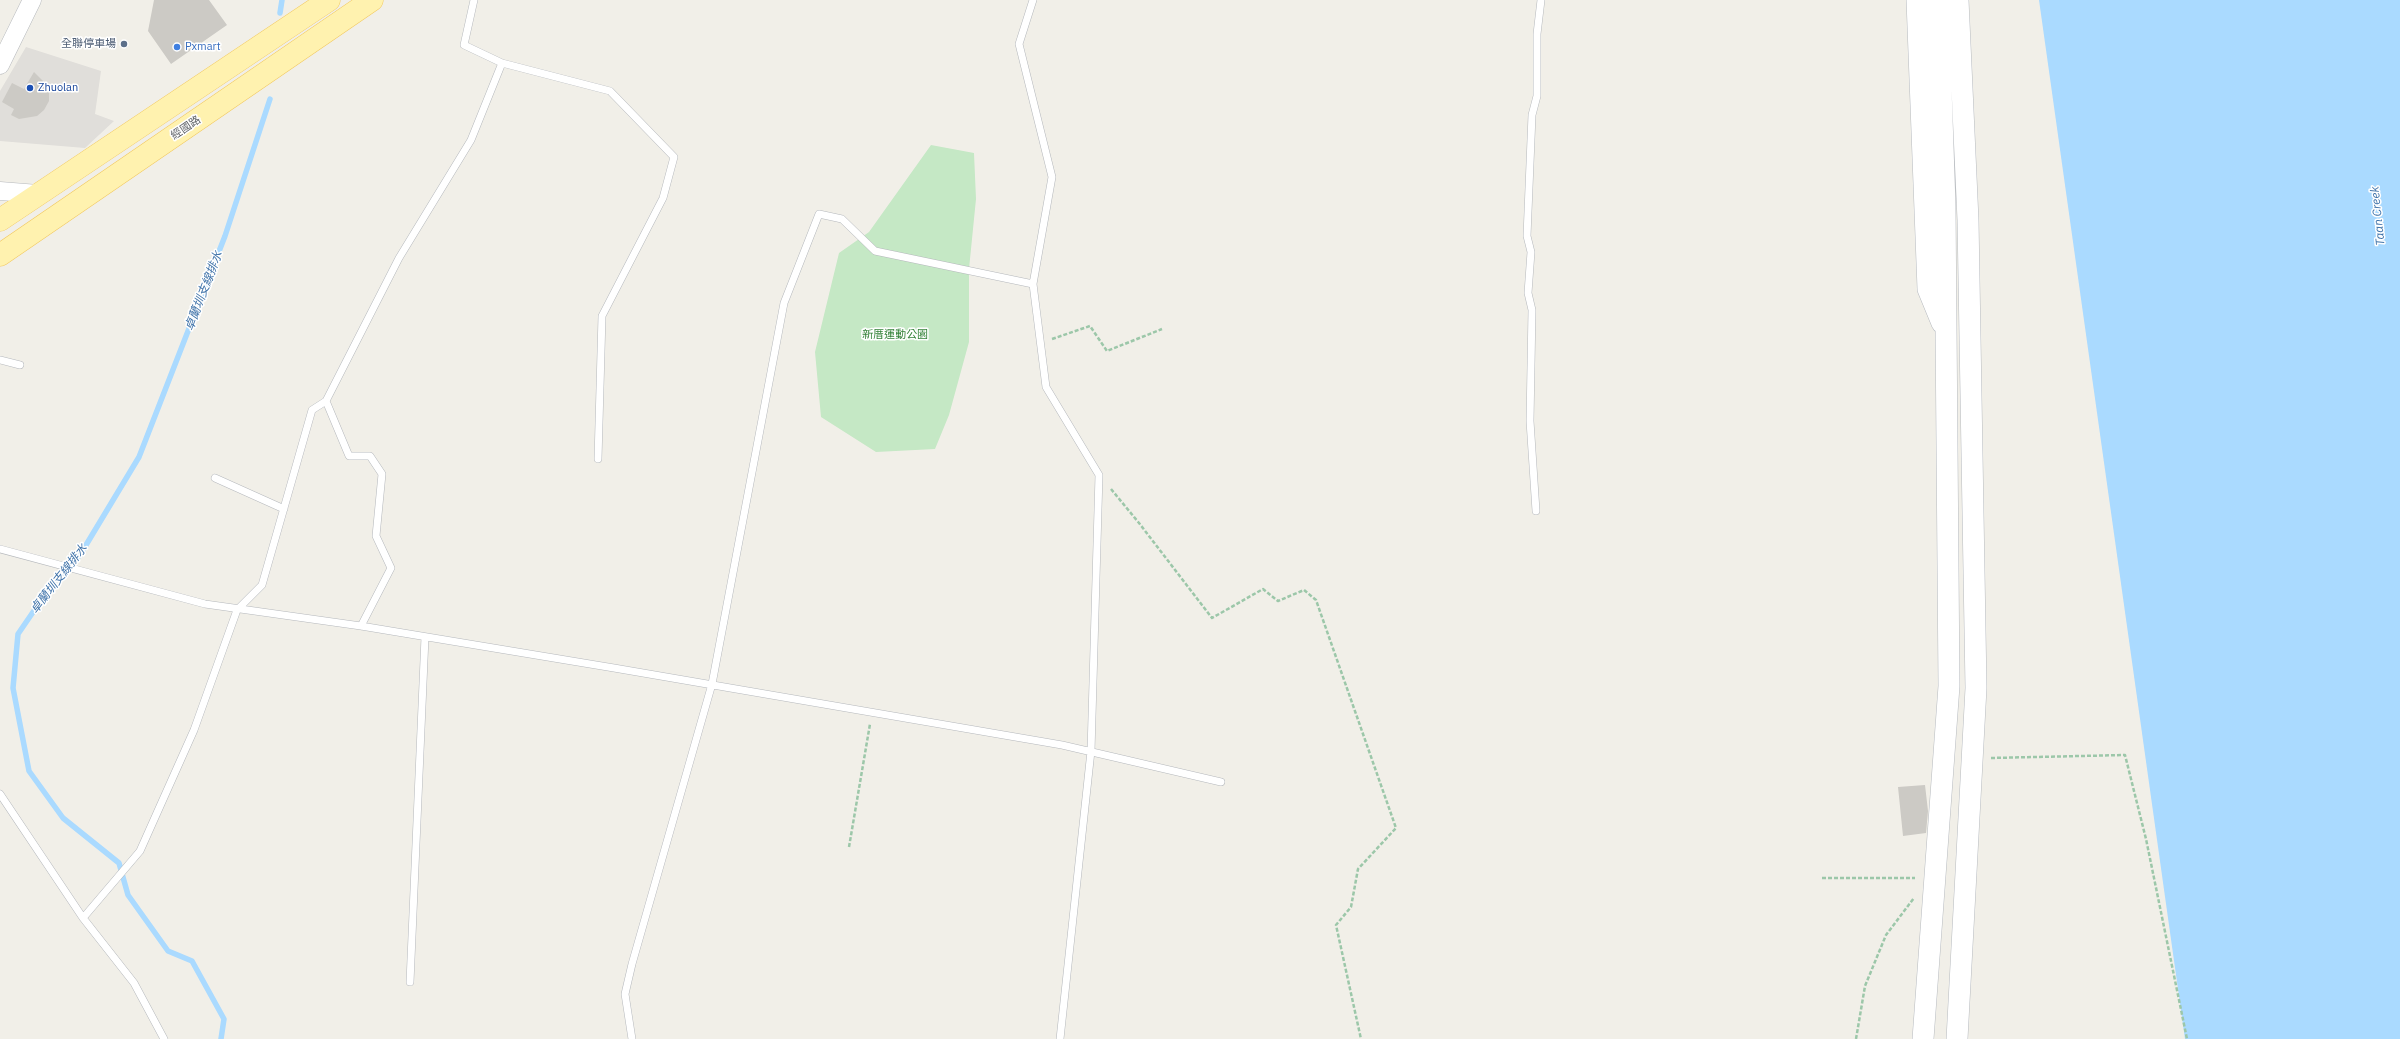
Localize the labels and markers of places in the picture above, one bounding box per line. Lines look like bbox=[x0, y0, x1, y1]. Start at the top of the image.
place label: 全聯停車場 bbox=[61, 37, 116, 51]
marker: 全聯停車場 bbox=[119, 39, 129, 49]
place label: Pxmart bbox=[185, 40, 220, 54]
marker: Pxmart bbox=[172, 42, 182, 52]
place label: Zhuolan bbox=[38, 81, 78, 95]
marker: Zhuolan bbox=[25, 83, 35, 93]

